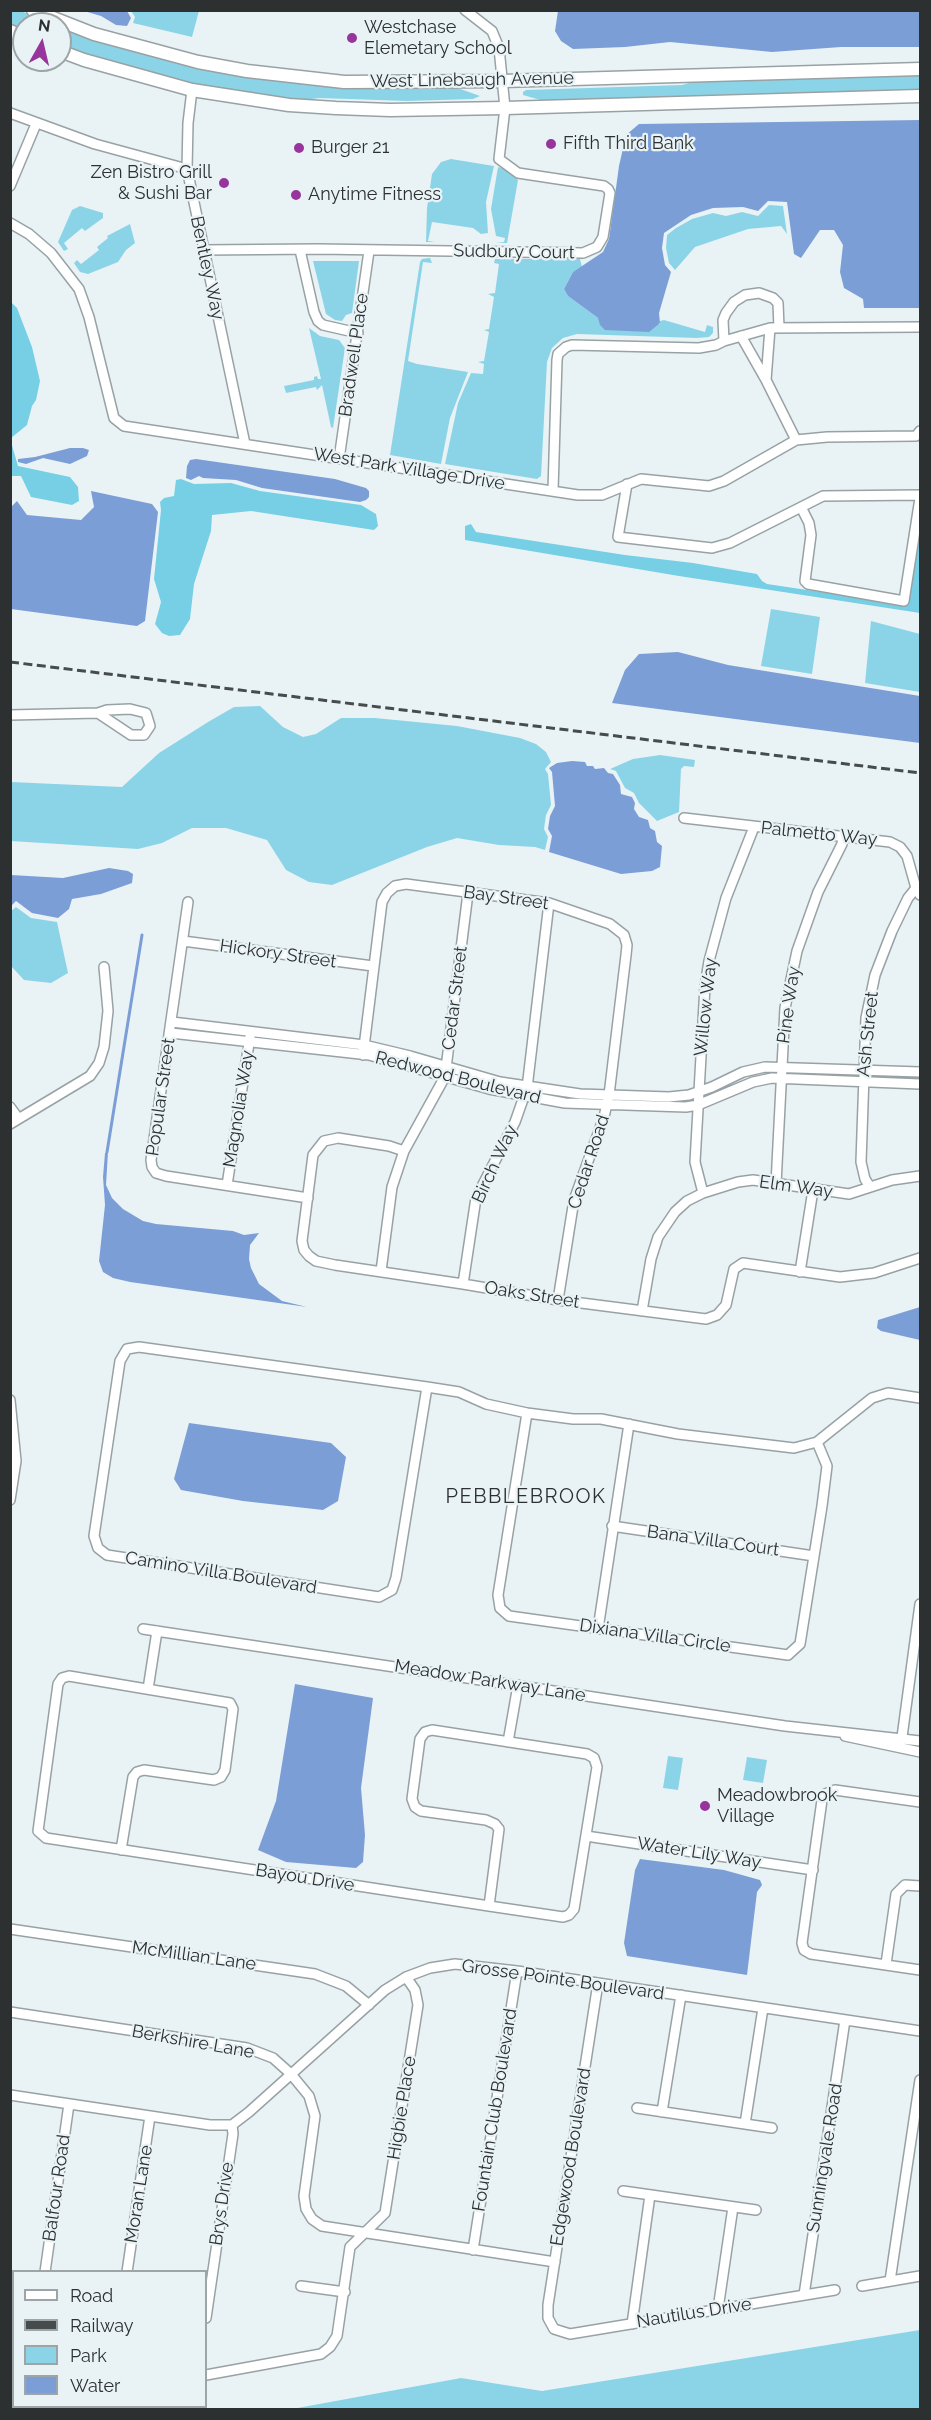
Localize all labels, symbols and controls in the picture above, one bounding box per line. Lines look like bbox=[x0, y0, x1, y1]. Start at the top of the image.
north arrow bbox=[12, 12, 72, 72]
text: N bbox=[37, 15, 52, 36]
place label: Westchase Elemetary School bbox=[364, 17, 512, 60]
marker: Westchase Elemetary School bbox=[345, 31, 359, 45]
street label: West Linebaugh Avenue bbox=[370, 67, 574, 93]
place label: Fifth Third Bank bbox=[563, 133, 694, 155]
place label: Burger 21 bbox=[311, 137, 389, 159]
marker: Fifth Third Bank bbox=[544, 137, 558, 151]
marker: Burger 21 bbox=[292, 141, 306, 155]
place label: Zen Bistro Grill & Sushi Bar bbox=[90, 162, 212, 204]
marker: Zen Bistro Grill & Sushi Bar bbox=[217, 176, 231, 190]
place label: Anytime Fitness bbox=[308, 184, 441, 206]
marker: Anytime Fitness bbox=[289, 188, 303, 202]
street label: Bentley Way bbox=[185, 214, 229, 322]
street label: Sudbury Court bbox=[453, 240, 575, 264]
street label: Bradwell Place bbox=[335, 292, 373, 418]
street label: West Park Village Drive bbox=[312, 443, 506, 495]
street label: Palmetto Way bbox=[760, 817, 878, 851]
street label: Bay Street bbox=[462, 881, 550, 915]
street label: Hickory Street bbox=[218, 935, 338, 973]
street label: Cedar Street bbox=[438, 945, 472, 1051]
street label: Willow Way bbox=[690, 956, 722, 1058]
street label: Pine Way bbox=[773, 965, 805, 1045]
street label: Ash Street bbox=[853, 990, 883, 1078]
street label: Popular Street bbox=[142, 1037, 180, 1157]
street label: Redwood Boulevard bbox=[373, 1047, 543, 1109]
street label: Magnolia Way bbox=[219, 1049, 259, 1169]
street label: Cedar Road bbox=[564, 1112, 614, 1212]
street label: Birch Way bbox=[467, 1121, 523, 1207]
street label: Elm Way bbox=[758, 1171, 834, 1203]
street label: Oaks Street bbox=[483, 1277, 581, 1313]
district label: PEBBLEBROOK bbox=[446, 1485, 606, 1509]
street label: Bana Villa Court bbox=[646, 1521, 780, 1561]
street label: Camino Villa Boulevard bbox=[124, 1547, 318, 1599]
street label: Dixiana Villa Circle bbox=[578, 1615, 732, 1657]
street label: Meadow Parkway Lane bbox=[393, 1655, 587, 1707]
place label: Meadowbrook Village bbox=[717, 1785, 837, 1828]
marker: Meadowbrook Village bbox=[698, 1799, 712, 1813]
street label: Water Lily Way bbox=[635, 1833, 763, 1873]
street label: Bayou Drive bbox=[254, 1860, 356, 1896]
street label: McMillian Lane bbox=[131, 1937, 257, 1975]
street label: Grosse Pointe Boulevard bbox=[460, 1955, 666, 2005]
street label: Fountain Club Boulevard bbox=[468, 2007, 522, 2213]
street label: Berkshire Lane bbox=[130, 2021, 256, 2063]
street label: Higbie Place bbox=[383, 2055, 421, 2161]
street label: Edgewood Boulevard bbox=[546, 2066, 596, 2248]
street label: Sunningvale Road bbox=[803, 2082, 847, 2234]
street label: Balfour Road bbox=[39, 2133, 75, 2243]
street label: Moran Lane bbox=[121, 2143, 157, 2245]
street label: Brys Drive bbox=[205, 2161, 239, 2247]
legend bbox=[12, 2270, 207, 2408]
text: Road bbox=[70, 2285, 113, 2306]
street label: Nautilus Drive bbox=[635, 2293, 753, 2333]
text: Railway bbox=[70, 2315, 134, 2336]
text: Park bbox=[70, 2345, 107, 2366]
text: Water bbox=[70, 2375, 120, 2396]

